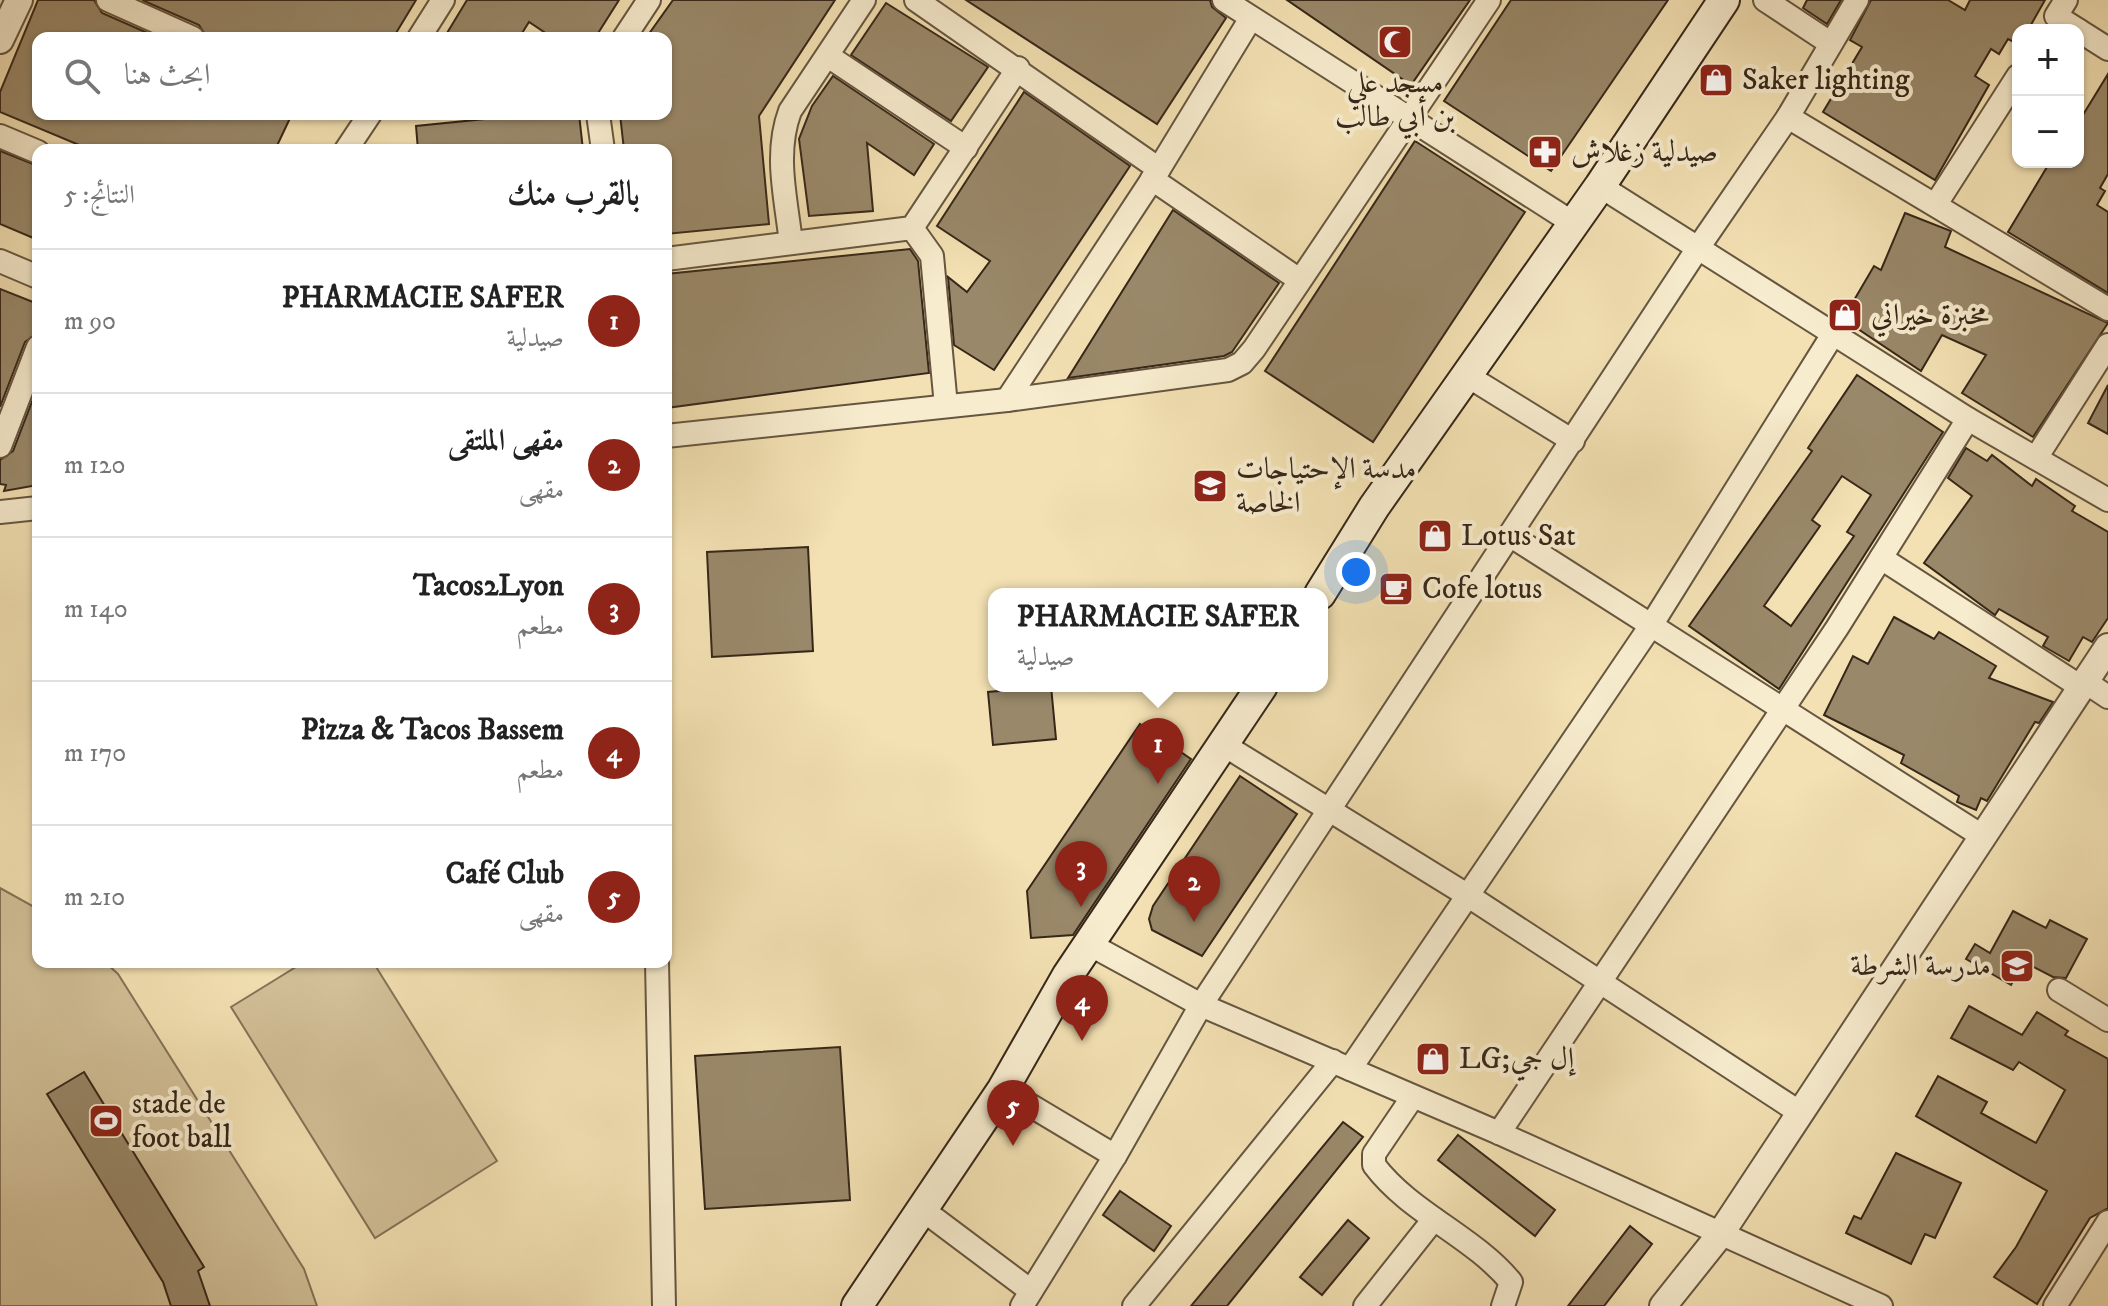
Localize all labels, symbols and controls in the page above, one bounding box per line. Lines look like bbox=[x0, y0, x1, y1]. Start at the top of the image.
mosque icon: مسجد علي بن أبي طالب bbox=[1376, 23, 1414, 61]
map controls bbox=[2012, 24, 2084, 168]
button: + bbox=[2012, 24, 2084, 96]
search box bbox=[32, 32, 672, 120]
icon: search bbox=[60, 54, 104, 98]
text: ابحث هنا bbox=[124, 57, 210, 94]
shop icon: Saker lighting bbox=[1697, 61, 1735, 99]
place label: Saker lighting bbox=[1742, 62, 1910, 99]
place label: مسجد علي بن أبي طالب bbox=[1335, 65, 1455, 140]
button: − bbox=[2012, 96, 2084, 168]
pharmacy icon: صيدلية زغلاش bbox=[1526, 133, 1564, 171]
place label: صيدلية زغلاش bbox=[1571, 134, 1718, 171]
text: بالقرب منك bbox=[507, 173, 640, 215]
text: النتائج: 5 bbox=[64, 179, 135, 212]
text: PHARMACIE SAFER bbox=[282, 280, 564, 317]
shop icon: مخبزة خيراني bbox=[1826, 296, 1864, 334]
place label: مخبزة خيراني bbox=[1871, 297, 1989, 338]
text: 90 m bbox=[64, 305, 116, 338]
text: 1 bbox=[609, 305, 619, 338]
text: صيدلية bbox=[507, 322, 564, 355]
text: مقهى الملتقى bbox=[448, 423, 564, 460]
text: 120 m bbox=[64, 449, 125, 482]
text: 2 bbox=[608, 449, 620, 482]
place label: مدسة الإحتياجات الخاصة bbox=[1236, 451, 1416, 522]
school or university icon: مدسة الإحتياجات الخاصة bbox=[1191, 467, 1229, 505]
text: مقهى bbox=[519, 474, 564, 507]
shop icon: Lotus Sat bbox=[1416, 517, 1454, 555]
place label: Lotus Sat bbox=[1461, 518, 1576, 555]
your location bbox=[1336, 552, 1376, 592]
text: Tacos2Lyon bbox=[413, 568, 564, 605]
cafe icon: Cofe lotus bbox=[1377, 570, 1415, 608]
place label: Cofe lotus bbox=[1422, 571, 1542, 608]
popup bbox=[988, 588, 1328, 692]
text: 140 m bbox=[64, 593, 128, 626]
text: 3 bbox=[609, 593, 619, 626]
text: PHARMACIE SAFER bbox=[1017, 599, 1299, 636]
text: مطعم bbox=[516, 610, 564, 643]
text: صيدلية bbox=[1017, 641, 1074, 674]
text: Pizza & Tacos Bassem bbox=[301, 712, 564, 749]
pin: 1 bbox=[1132, 718, 1184, 784]
text: 170 m bbox=[64, 737, 126, 770]
text: 4 bbox=[607, 737, 621, 770]
text: مطعم bbox=[516, 754, 564, 787]
pin: 3 bbox=[1055, 841, 1107, 907]
text: Café Club bbox=[446, 856, 564, 893]
pin: 2 bbox=[1168, 856, 1220, 922]
text: 210 m bbox=[64, 881, 125, 914]
text: 5 bbox=[608, 881, 620, 914]
text: مقهى bbox=[519, 898, 564, 931]
school or university icon: مدرسة الشرطة bbox=[1998, 947, 2036, 985]
place label: مدرسة الشرطة bbox=[1850, 948, 1991, 985]
pin: 4 bbox=[1056, 975, 1108, 1041]
shop icon: LG;إل جي bbox=[1414, 1040, 1452, 1078]
place label: LG;إل جي bbox=[1459, 1041, 1577, 1082]
pin: 5 bbox=[987, 1080, 1039, 1146]
place label: stade de foot ball bbox=[132, 1086, 231, 1157]
sports icon: stade de foot ball bbox=[87, 1102, 125, 1140]

